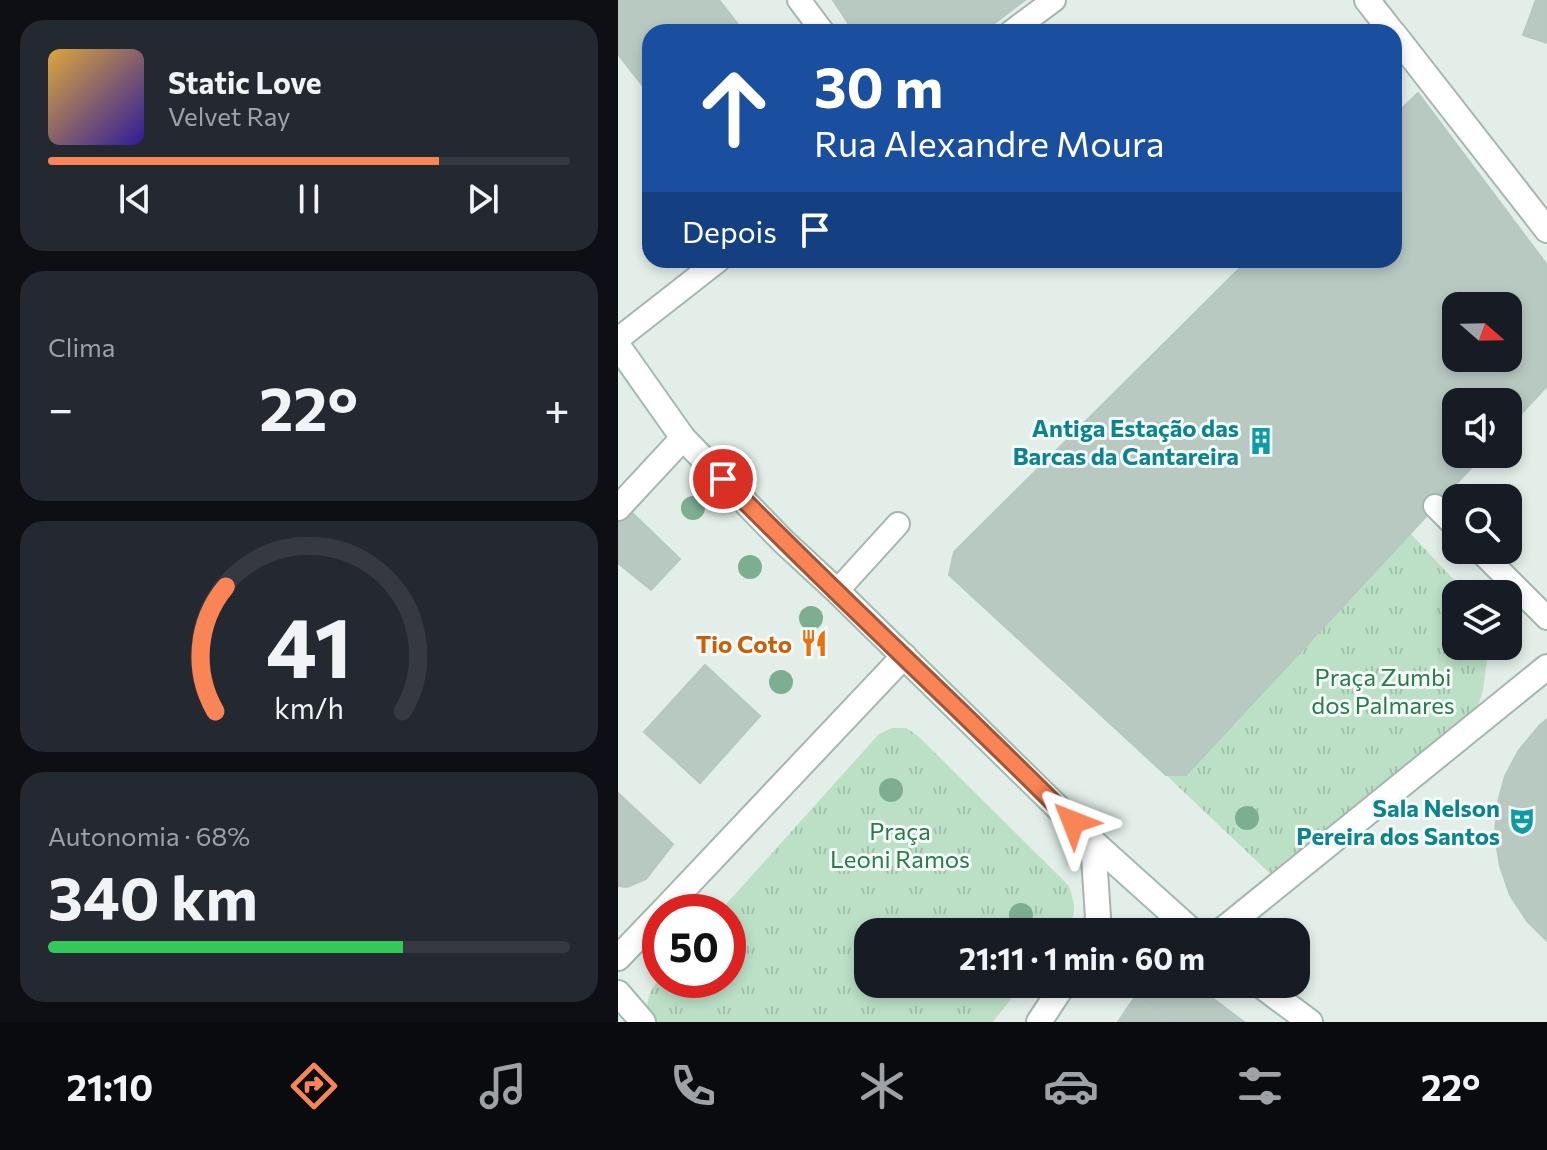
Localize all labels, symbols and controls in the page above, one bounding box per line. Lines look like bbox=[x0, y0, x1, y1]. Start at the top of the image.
text: 30 m bbox=[814, 51, 943, 120]
icon: ahead bbox=[682, 56, 786, 160]
text: Static Love bbox=[168, 63, 322, 100]
text: Velvet Ray bbox=[168, 100, 291, 131]
text: Rua Alexandre Moura bbox=[814, 120, 1165, 164]
icon: previous bbox=[113, 177, 157, 221]
icon: pause bbox=[287, 177, 331, 221]
icon: next bbox=[461, 177, 505, 221]
icon: arrive bbox=[793, 208, 837, 252]
text: Depois bbox=[682, 212, 777, 249]
north arrow bbox=[1442, 292, 1522, 372]
map controls bbox=[1442, 292, 1522, 660]
text: Clima bbox=[48, 331, 115, 362]
text: 22° bbox=[259, 370, 358, 443]
text: − bbox=[48, 380, 73, 434]
text: + bbox=[544, 380, 570, 434]
button: sound bbox=[1442, 388, 1522, 468]
place label: Antiga Estação das Barcas da Cantareira bbox=[1013, 413, 1239, 470]
building icon: Antiga Estação das Barcas da Cantareira bbox=[1246, 426, 1276, 456]
pin bbox=[689, 445, 757, 513]
icon: arrive bbox=[701, 457, 745, 501]
button: search bbox=[1442, 484, 1522, 564]
button: layers bbox=[1442, 580, 1522, 660]
text: 41 bbox=[266, 593, 352, 695]
restaurant icon: Tio Coto bbox=[799, 628, 829, 658]
place label: Tio Coto bbox=[696, 629, 792, 658]
park label: Praça Zumbi dos Palmares bbox=[1311, 662, 1455, 719]
text: km/h bbox=[274, 690, 344, 725]
position arrow bbox=[1031, 780, 1115, 864]
place label: Sala Nelson Pereira dos Santos bbox=[1296, 793, 1500, 850]
theatre icon: Sala Nelson Pereira dos Santos bbox=[1507, 806, 1537, 836]
park label: Praça Leoni Ramos bbox=[830, 816, 970, 873]
text: Autonomia · 68% bbox=[48, 820, 250, 851]
text: 340 km bbox=[48, 859, 258, 932]
speed limit sign: 50 bbox=[642, 894, 746, 998]
text: 21:11 · 1 min · 60 m bbox=[959, 939, 1205, 976]
icon: directions bbox=[286, 1058, 342, 1114]
icon: music bbox=[475, 1058, 531, 1114]
icon: phone bbox=[665, 1058, 721, 1114]
icon: climate bbox=[854, 1058, 910, 1114]
icon: car bbox=[1043, 1058, 1099, 1114]
icon: filters bbox=[1232, 1058, 1288, 1114]
text: 21:10 bbox=[67, 1064, 153, 1108]
text: 22° bbox=[1421, 1064, 1480, 1108]

